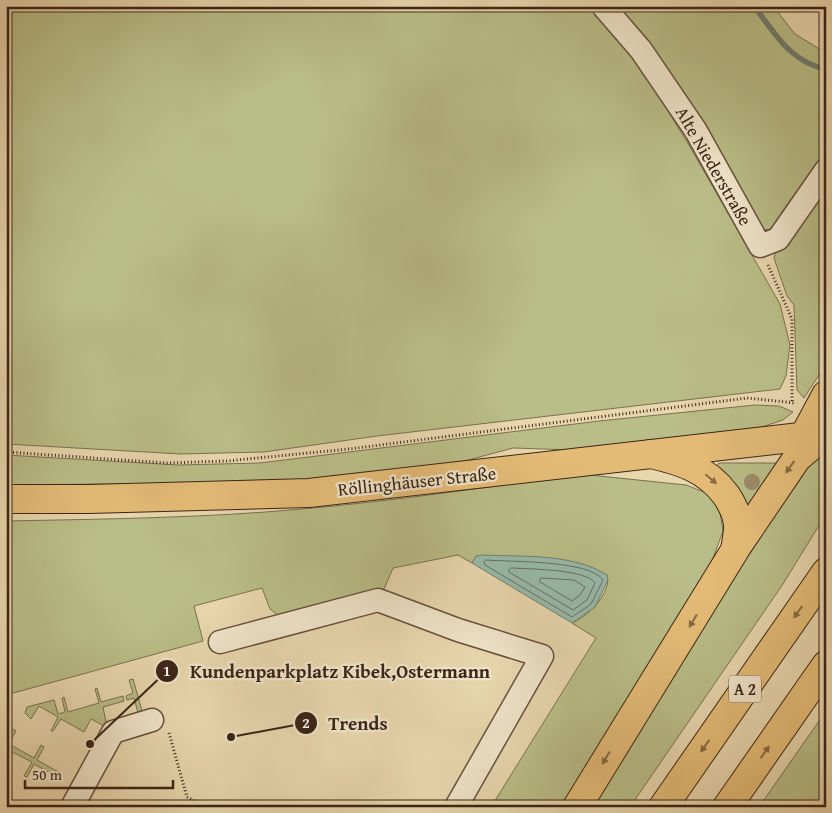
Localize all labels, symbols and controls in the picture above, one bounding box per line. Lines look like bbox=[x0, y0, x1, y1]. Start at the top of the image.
street label: Alte Niederstraße bbox=[669, 101, 759, 231]
street label: Röllinghäuser Straße bbox=[337, 459, 497, 503]
one-way arrow bbox=[785, 461, 795, 474]
one-way arrow bbox=[704, 473, 717, 484]
one-way arrow bbox=[793, 605, 803, 619]
one-way arrow bbox=[689, 614, 698, 627]
callout: Kundenparkplatz Kibek,Ostermann bbox=[155, 654, 500, 688]
text: Kundenparkplatz Kibek,Ostermann bbox=[190, 657, 491, 685]
text: 1 bbox=[163, 660, 171, 681]
road number: A 2 bbox=[729, 676, 761, 702]
callout: Trends bbox=[293, 706, 398, 740]
text: Trends bbox=[328, 709, 388, 737]
text: 2 bbox=[302, 712, 310, 733]
one-way arrow bbox=[700, 739, 710, 753]
one-way arrow bbox=[760, 746, 770, 759]
one-way arrow bbox=[602, 751, 611, 764]
scale bar bbox=[25, 758, 172, 790]
text: 50 m bbox=[32, 764, 63, 785]

